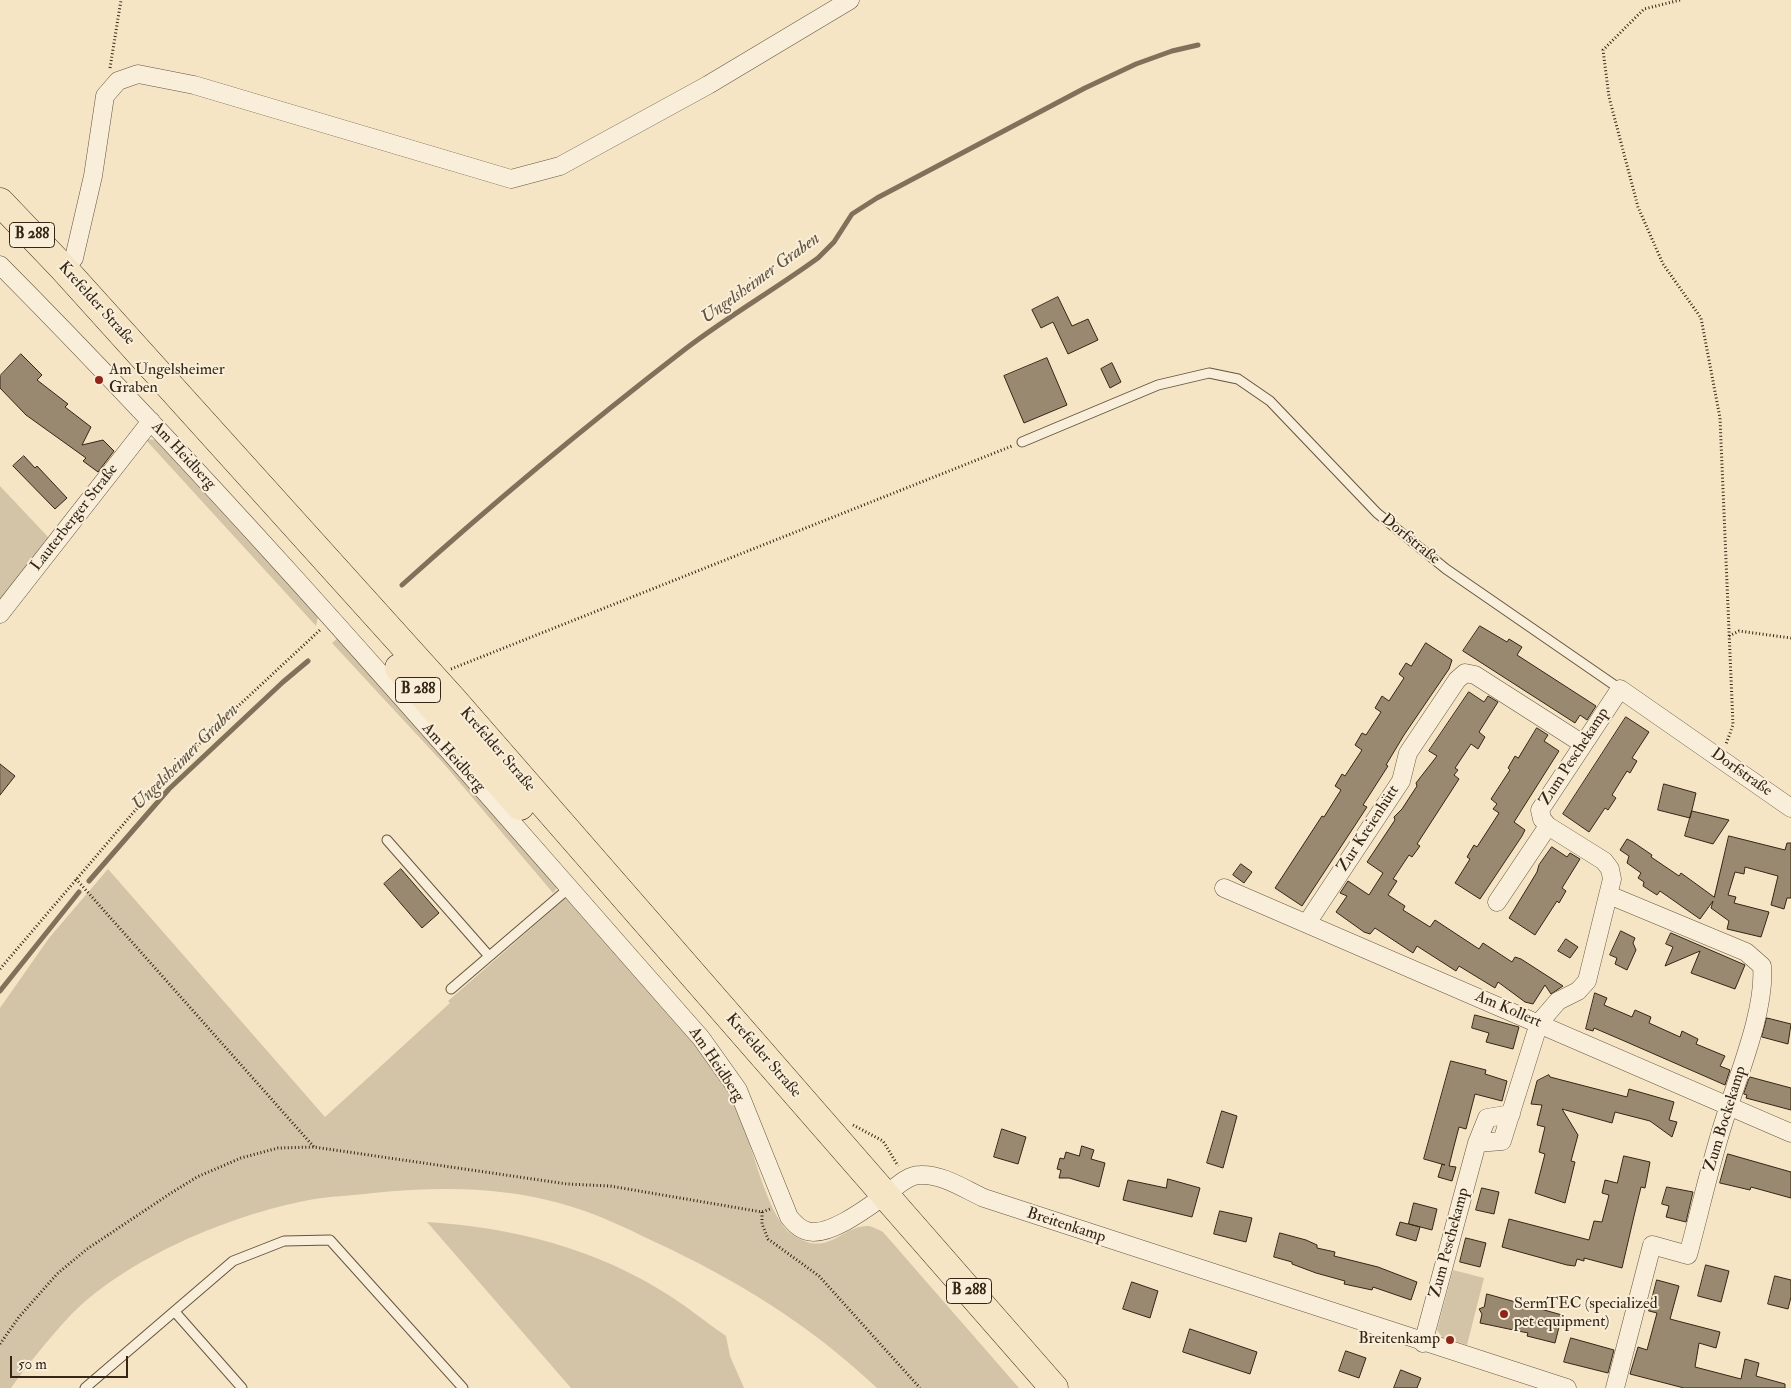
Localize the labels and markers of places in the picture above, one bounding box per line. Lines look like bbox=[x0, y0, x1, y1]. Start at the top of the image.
place label: Am Ungelsheimer Graben bbox=[109, 361, 225, 399]
marker: Am Ungelsheimer Graben bbox=[93, 374, 105, 386]
place label: SermTEC (specialized pet equipment) bbox=[1514, 1295, 1658, 1333]
marker: SermTEC (specialized pet equipment) bbox=[1498, 1308, 1510, 1320]
place label: Breitenkamp bbox=[1358, 1330, 1440, 1350]
marker: Breitenkamp bbox=[1444, 1334, 1456, 1346]

